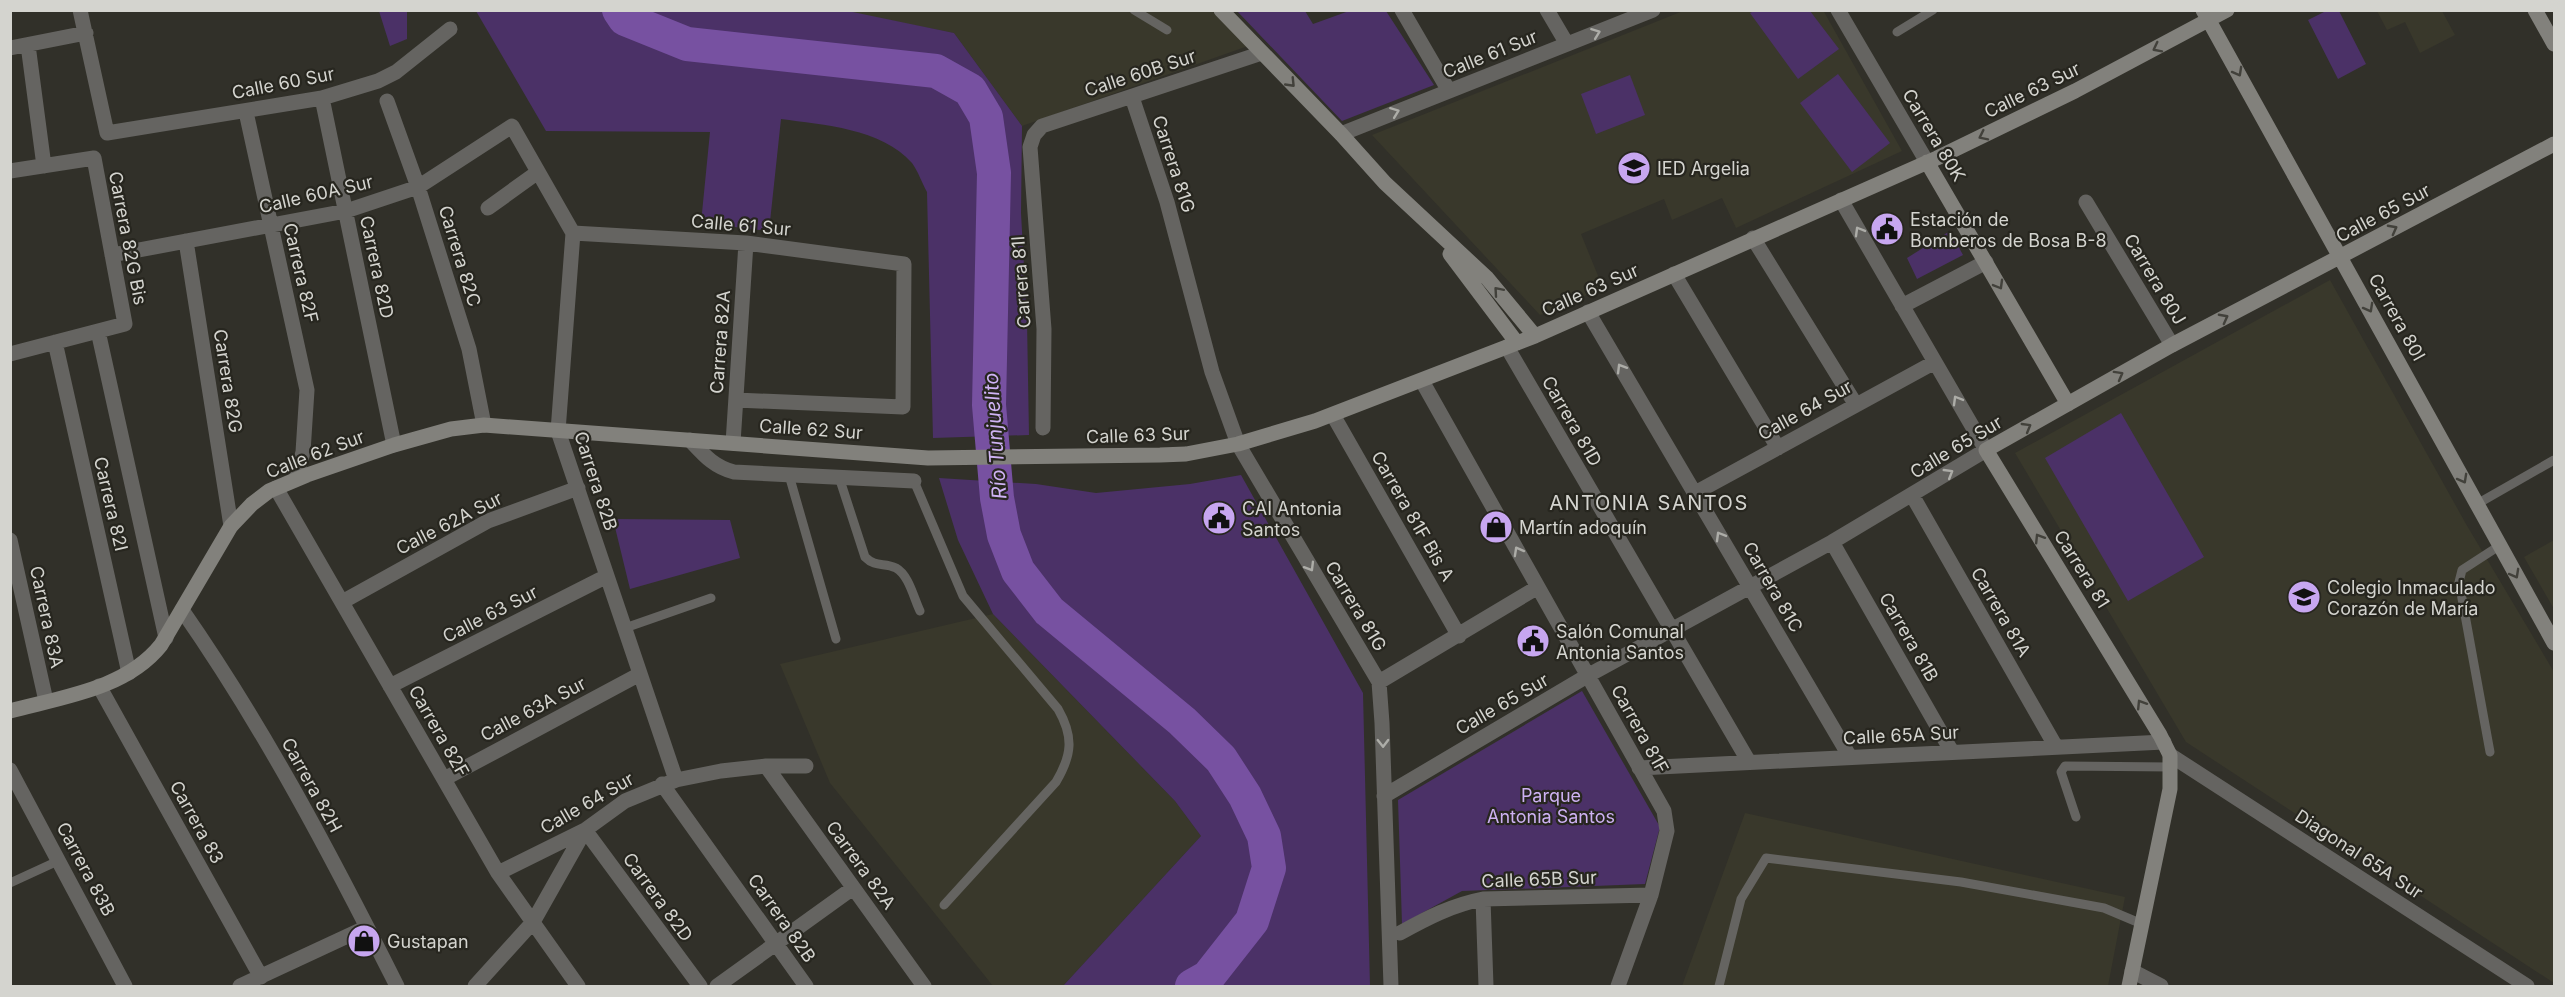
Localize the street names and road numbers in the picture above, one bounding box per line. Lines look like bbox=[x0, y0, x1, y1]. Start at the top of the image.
street label: Calle 61 Sur bbox=[1440, 25, 1541, 82]
street label: Calle 60B Sur bbox=[1082, 45, 1199, 101]
street label: Calle 63 Sur bbox=[1981, 58, 2083, 122]
street label: Calle 60 Sur bbox=[230, 63, 336, 103]
street label: Carrera 80K bbox=[1898, 85, 1970, 185]
street label: Carrera 81G bbox=[1148, 113, 1200, 215]
street label: Carrera 82G Bis bbox=[105, 169, 151, 307]
street label: Calle 60A Sur bbox=[257, 171, 375, 217]
street label: Calle 65 Sur bbox=[2332, 179, 2434, 247]
street label: Carrera 82C bbox=[435, 203, 485, 309]
street label: Calle 61 Sur bbox=[690, 210, 792, 240]
street label: Carrera 82D bbox=[356, 214, 398, 320]
street label: Carrera 82F bbox=[279, 221, 323, 325]
street label: Carrera 80J bbox=[2120, 230, 2190, 328]
street label: Carrera 81I bbox=[1007, 235, 1035, 329]
street label: Calle 63 Sur bbox=[1538, 259, 1642, 321]
street label: Carrera 80I bbox=[2364, 270, 2430, 364]
street label: Carrera 82A bbox=[706, 290, 734, 394]
street label: Carrera 82G bbox=[209, 328, 247, 434]
street label: Carrera 81D bbox=[1538, 372, 1606, 470]
street label: Calle 64 Sur bbox=[1754, 375, 1856, 444]
street label: Calle 65 Sur bbox=[1906, 411, 2006, 483]
street label: Calle 62 Sur bbox=[759, 415, 864, 443]
street label: Calle 63 Sur bbox=[1086, 423, 1190, 447]
street label: Calle 62 Sur bbox=[263, 426, 367, 482]
street label: Carrera 82B bbox=[570, 429, 622, 533]
street label: Carrera 81F Bis A bbox=[1367, 447, 1459, 585]
street label: Carrera 82I bbox=[90, 455, 132, 553]
street label: Calle 62A Sur bbox=[392, 487, 506, 559]
street label: Carrera 81 bbox=[2050, 526, 2114, 612]
street label: Carrera 81C bbox=[1739, 538, 1807, 636]
street label: Carrera 81G bbox=[1321, 557, 1391, 655]
street label: Carrera 81A bbox=[1967, 563, 2035, 661]
street label: Carrera 83A bbox=[26, 564, 68, 670]
street label: Calle 63 Sur bbox=[439, 581, 541, 647]
street label: Carrera 81B bbox=[1875, 589, 1943, 685]
street label: Calle 65 Sur bbox=[1452, 669, 1552, 739]
street label: Calle 63A Sur bbox=[477, 672, 589, 746]
street label: Carrera 81F bbox=[1607, 681, 1673, 777]
street label: Carrera 82F bbox=[404, 682, 474, 780]
street label: Calle 65A Sur bbox=[1842, 721, 1960, 749]
street label: Carrera 82H bbox=[277, 734, 347, 836]
street label: Calle 64 Sur bbox=[537, 768, 638, 838]
street label: Carrera 83 bbox=[166, 777, 228, 867]
street label: Diagonal 65A Sur bbox=[2291, 805, 2427, 903]
street label: Carrera 82A bbox=[822, 817, 900, 913]
street label: Carrera 83B bbox=[52, 818, 120, 920]
street label: Carrera 82D bbox=[619, 849, 697, 945]
street label: Calle 65B Sur bbox=[1481, 866, 1597, 892]
street label: Carrera 82B bbox=[744, 870, 820, 966]

